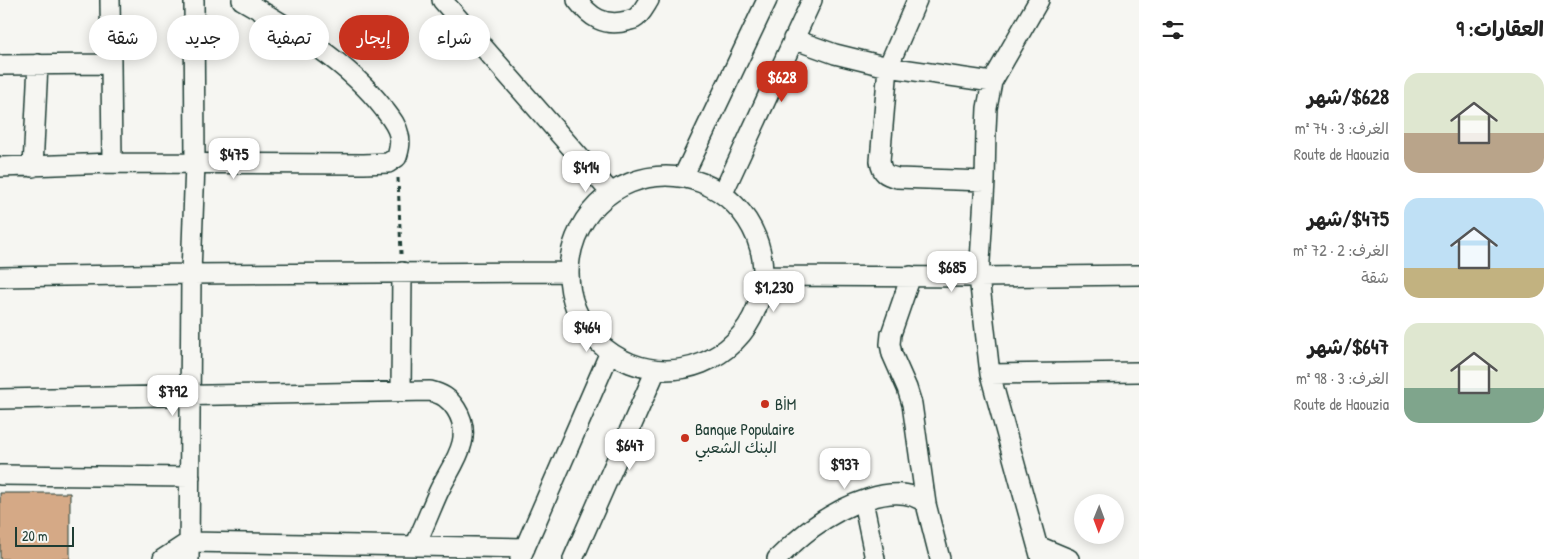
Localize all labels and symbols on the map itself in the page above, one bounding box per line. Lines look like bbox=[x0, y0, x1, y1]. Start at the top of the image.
pin: $628 bbox=[752, 61, 812, 103]
pin: $475 bbox=[204, 138, 264, 180]
pin: $414 bbox=[556, 150, 616, 193]
pin: $685 bbox=[922, 250, 982, 293]
pin: $1,230 bbox=[733, 270, 815, 313]
pin: $464 bbox=[557, 310, 617, 353]
pin: $792 bbox=[143, 374, 203, 417]
place label: BİM bbox=[775, 393, 796, 415]
marker: BİM bbox=[759, 398, 771, 410]
place label: Banque Populaire البنك الشعبي bbox=[695, 418, 795, 462]
pin: $647 bbox=[600, 428, 660, 471]
marker: Banque Populaire البنك الشعبي bbox=[679, 432, 691, 444]
pin: $937 bbox=[815, 448, 875, 490]
north arrow bbox=[1074, 494, 1124, 544]
scale bar bbox=[15, 524, 74, 547]

